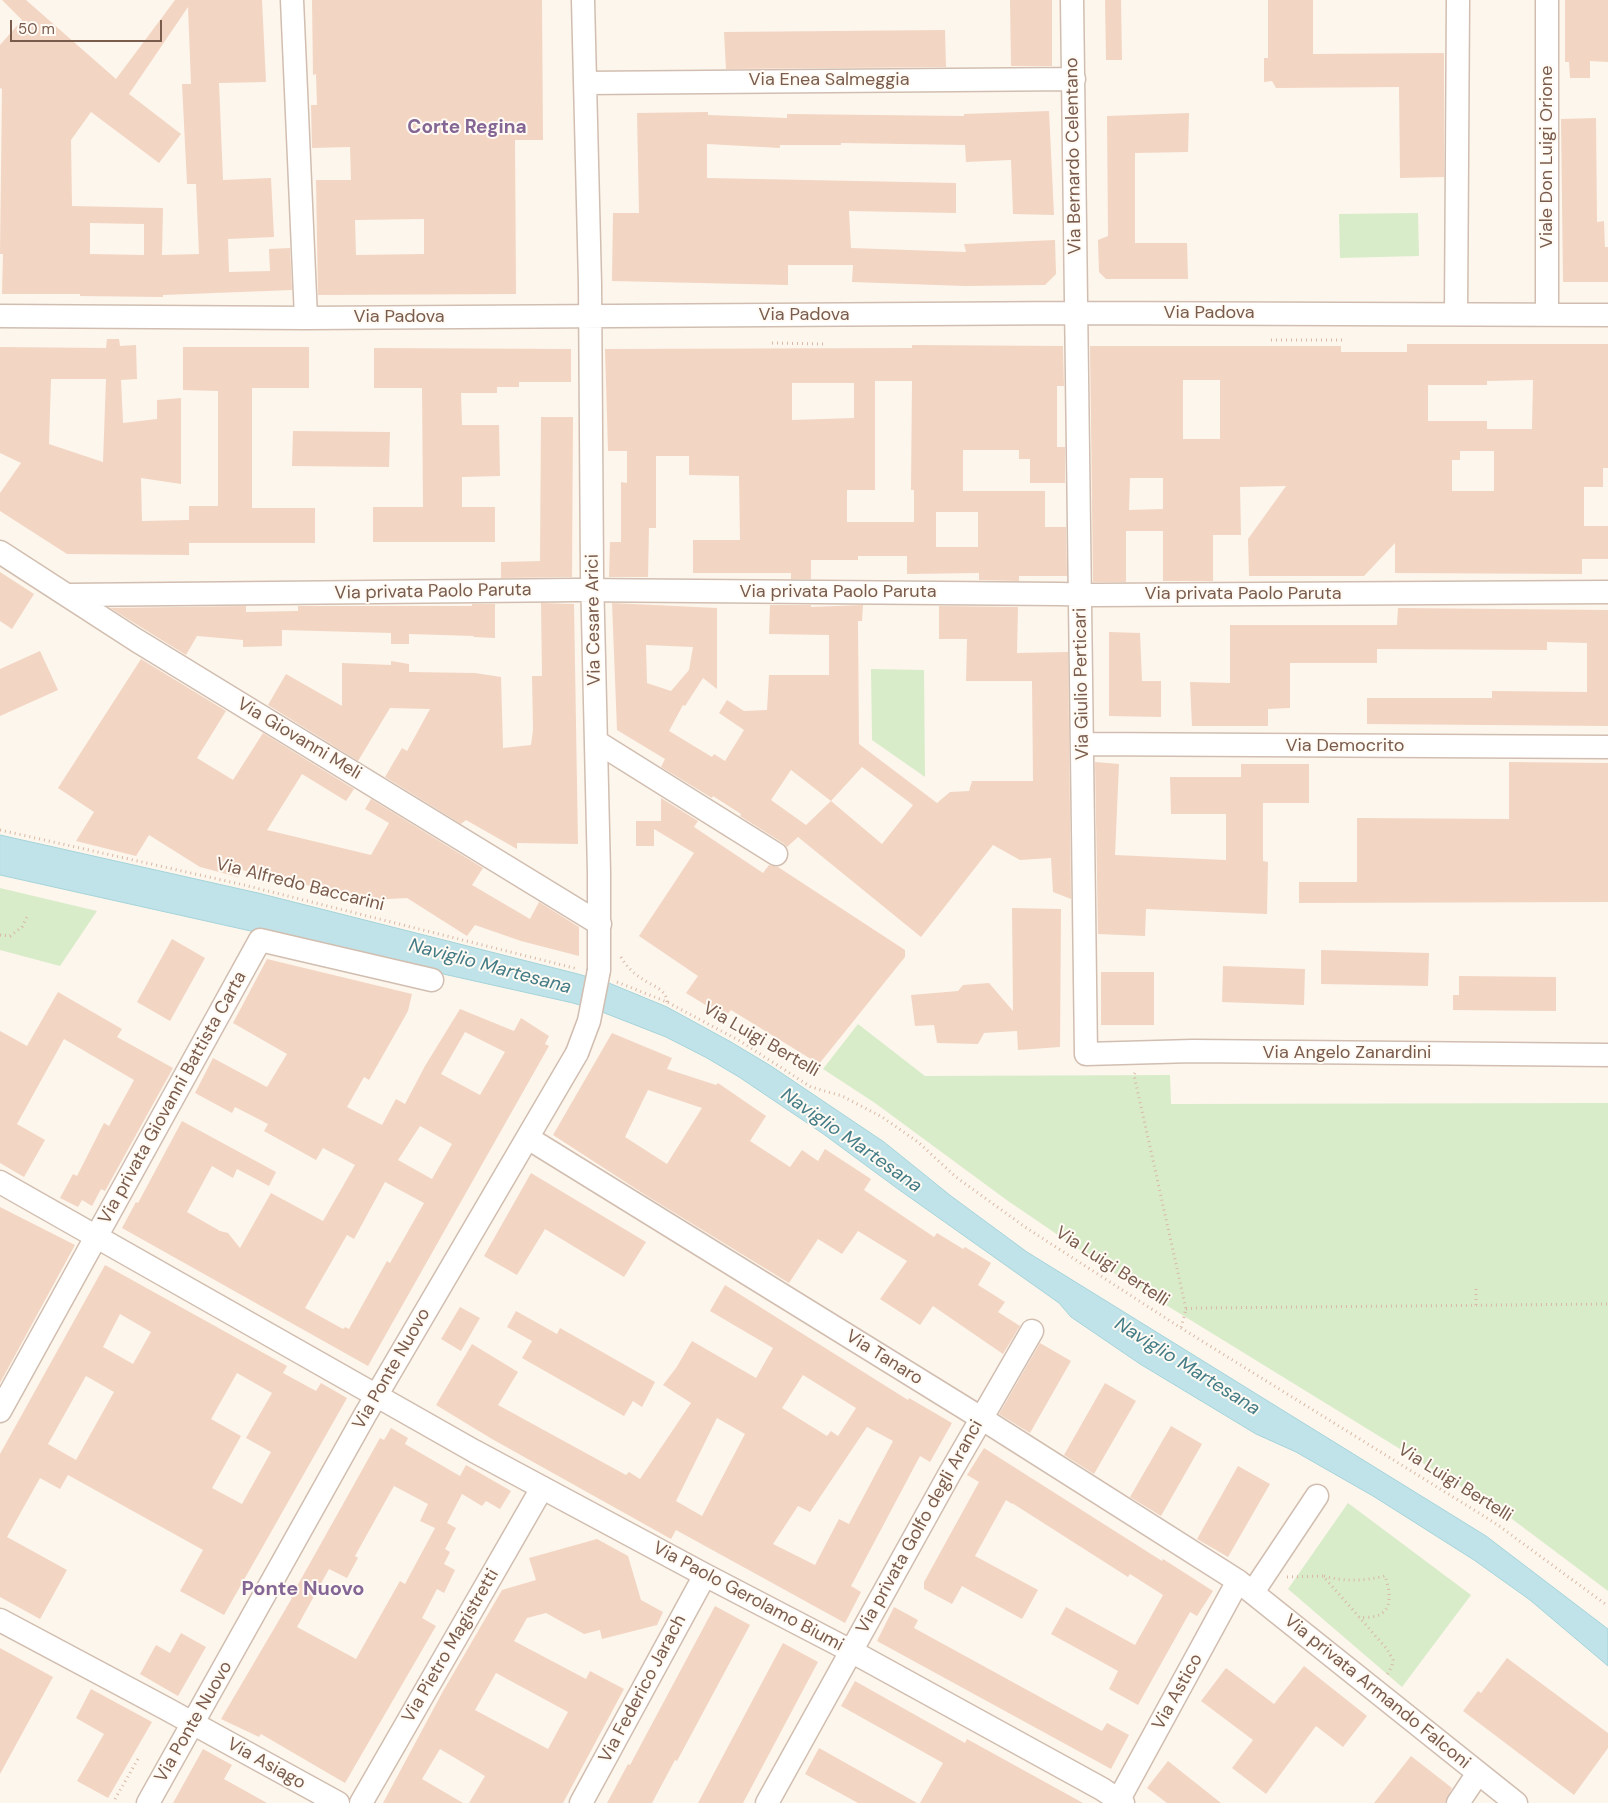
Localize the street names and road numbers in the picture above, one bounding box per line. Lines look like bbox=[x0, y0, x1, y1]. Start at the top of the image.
street label: Via Bernardo Celentano bbox=[1061, 57, 1087, 255]
street label: Viale Don Luigi Orione bbox=[1536, 66, 1558, 248]
street label: Via Enea Salmeggia bbox=[749, 69, 909, 91]
street label: Via Padova bbox=[1163, 302, 1255, 324]
street label: Via Padova bbox=[758, 304, 850, 326]
street label: Via Padova bbox=[353, 306, 445, 328]
street label: Via Cesare Arici bbox=[582, 554, 606, 686]
street label: Via privata Paolo Paruta bbox=[334, 579, 532, 605]
street label: Via privata Paolo Paruta bbox=[739, 581, 937, 603]
street label: Via privata Paolo Paruta bbox=[1144, 583, 1342, 605]
street label: Via Giulio Perticari bbox=[1070, 608, 1094, 760]
street label: Via Giovanni Meli bbox=[233, 693, 365, 785]
street label: Via Democrito bbox=[1285, 735, 1405, 757]
street label: Via Alfredo Baccarini bbox=[213, 854, 387, 916]
street label: Via privata Giovanni Battista Carta bbox=[94, 968, 252, 1228]
street label: Via Luigi Bertelli bbox=[699, 998, 823, 1082]
street label: Via Angelo Zanardini bbox=[1263, 1042, 1431, 1064]
street label: Via Luigi Bertelli bbox=[1051, 1222, 1173, 1312]
street label: Via Ponte Nuovo bbox=[349, 1305, 435, 1433]
street label: Via Tanaro bbox=[842, 1326, 926, 1390]
street label: Via privata Golfo degli Aranci bbox=[852, 1416, 988, 1638]
street label: Via Luigi Bertelli bbox=[1394, 1439, 1516, 1527]
street label: Via Paolo Gerolamo Biumi bbox=[649, 1537, 847, 1657]
street label: Via Pietro Magistretti bbox=[398, 1565, 504, 1727]
street label: Via privata Armando Falconi bbox=[1280, 1610, 1474, 1774]
street label: Via Federico Jarach bbox=[595, 1611, 691, 1767]
street label: Via Astico bbox=[1148, 1650, 1208, 1734]
street label: Via Ponte Nuovo bbox=[151, 1658, 237, 1786]
street label: Via Asiago bbox=[223, 1734, 309, 1794]

